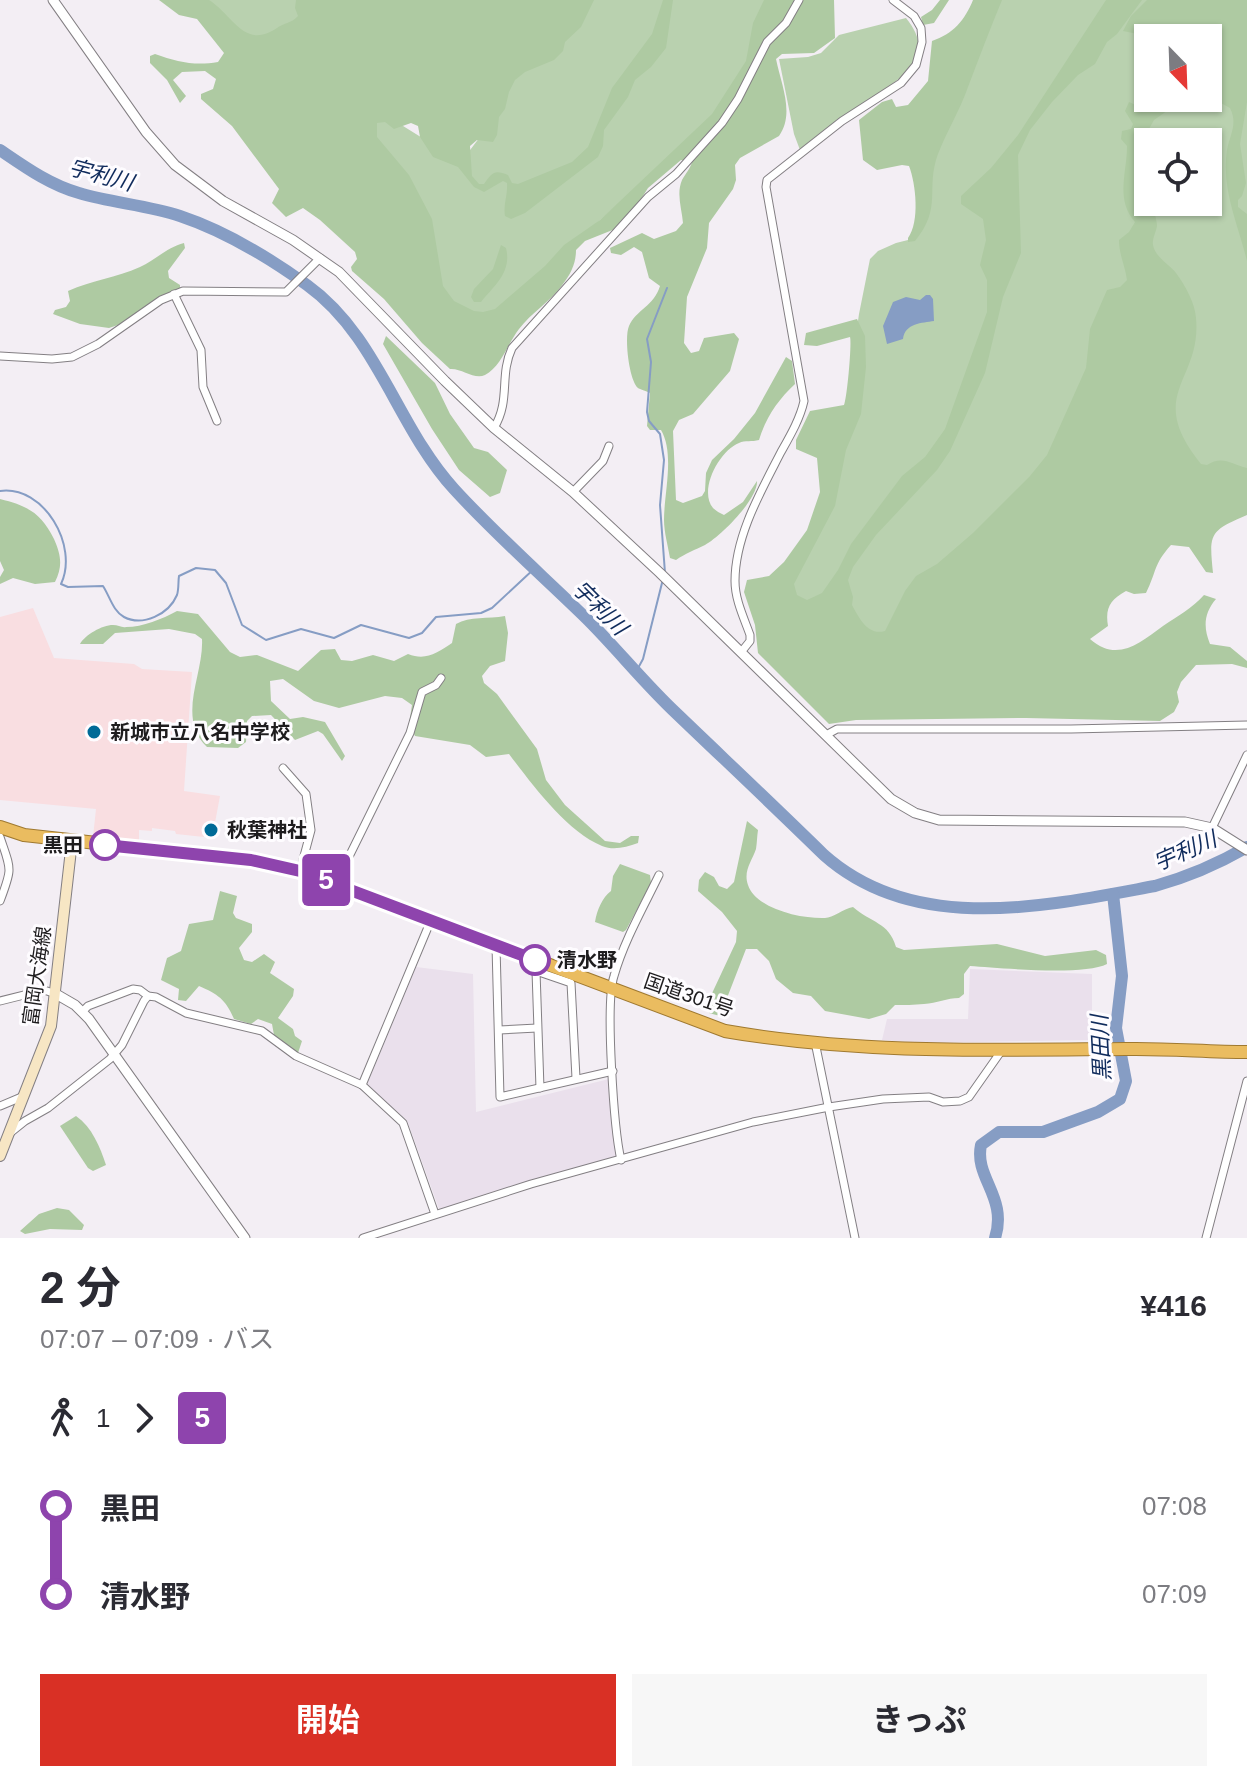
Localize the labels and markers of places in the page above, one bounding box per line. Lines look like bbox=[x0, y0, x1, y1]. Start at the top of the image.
place label: 新城市立八名中学校 bbox=[110, 721, 290, 743]
marker: 新城市立八名中学校 bbox=[85, 723, 103, 741]
place label: 秋葉神社 bbox=[227, 819, 307, 841]
marker: 秋葉神社 bbox=[202, 821, 220, 839]
marker: 黒田 bbox=[90, 830, 120, 860]
place label: 黒田 bbox=[43, 834, 83, 856]
marker: 清水野 bbox=[520, 945, 550, 975]
place label: 清水野 bbox=[557, 949, 617, 971]

